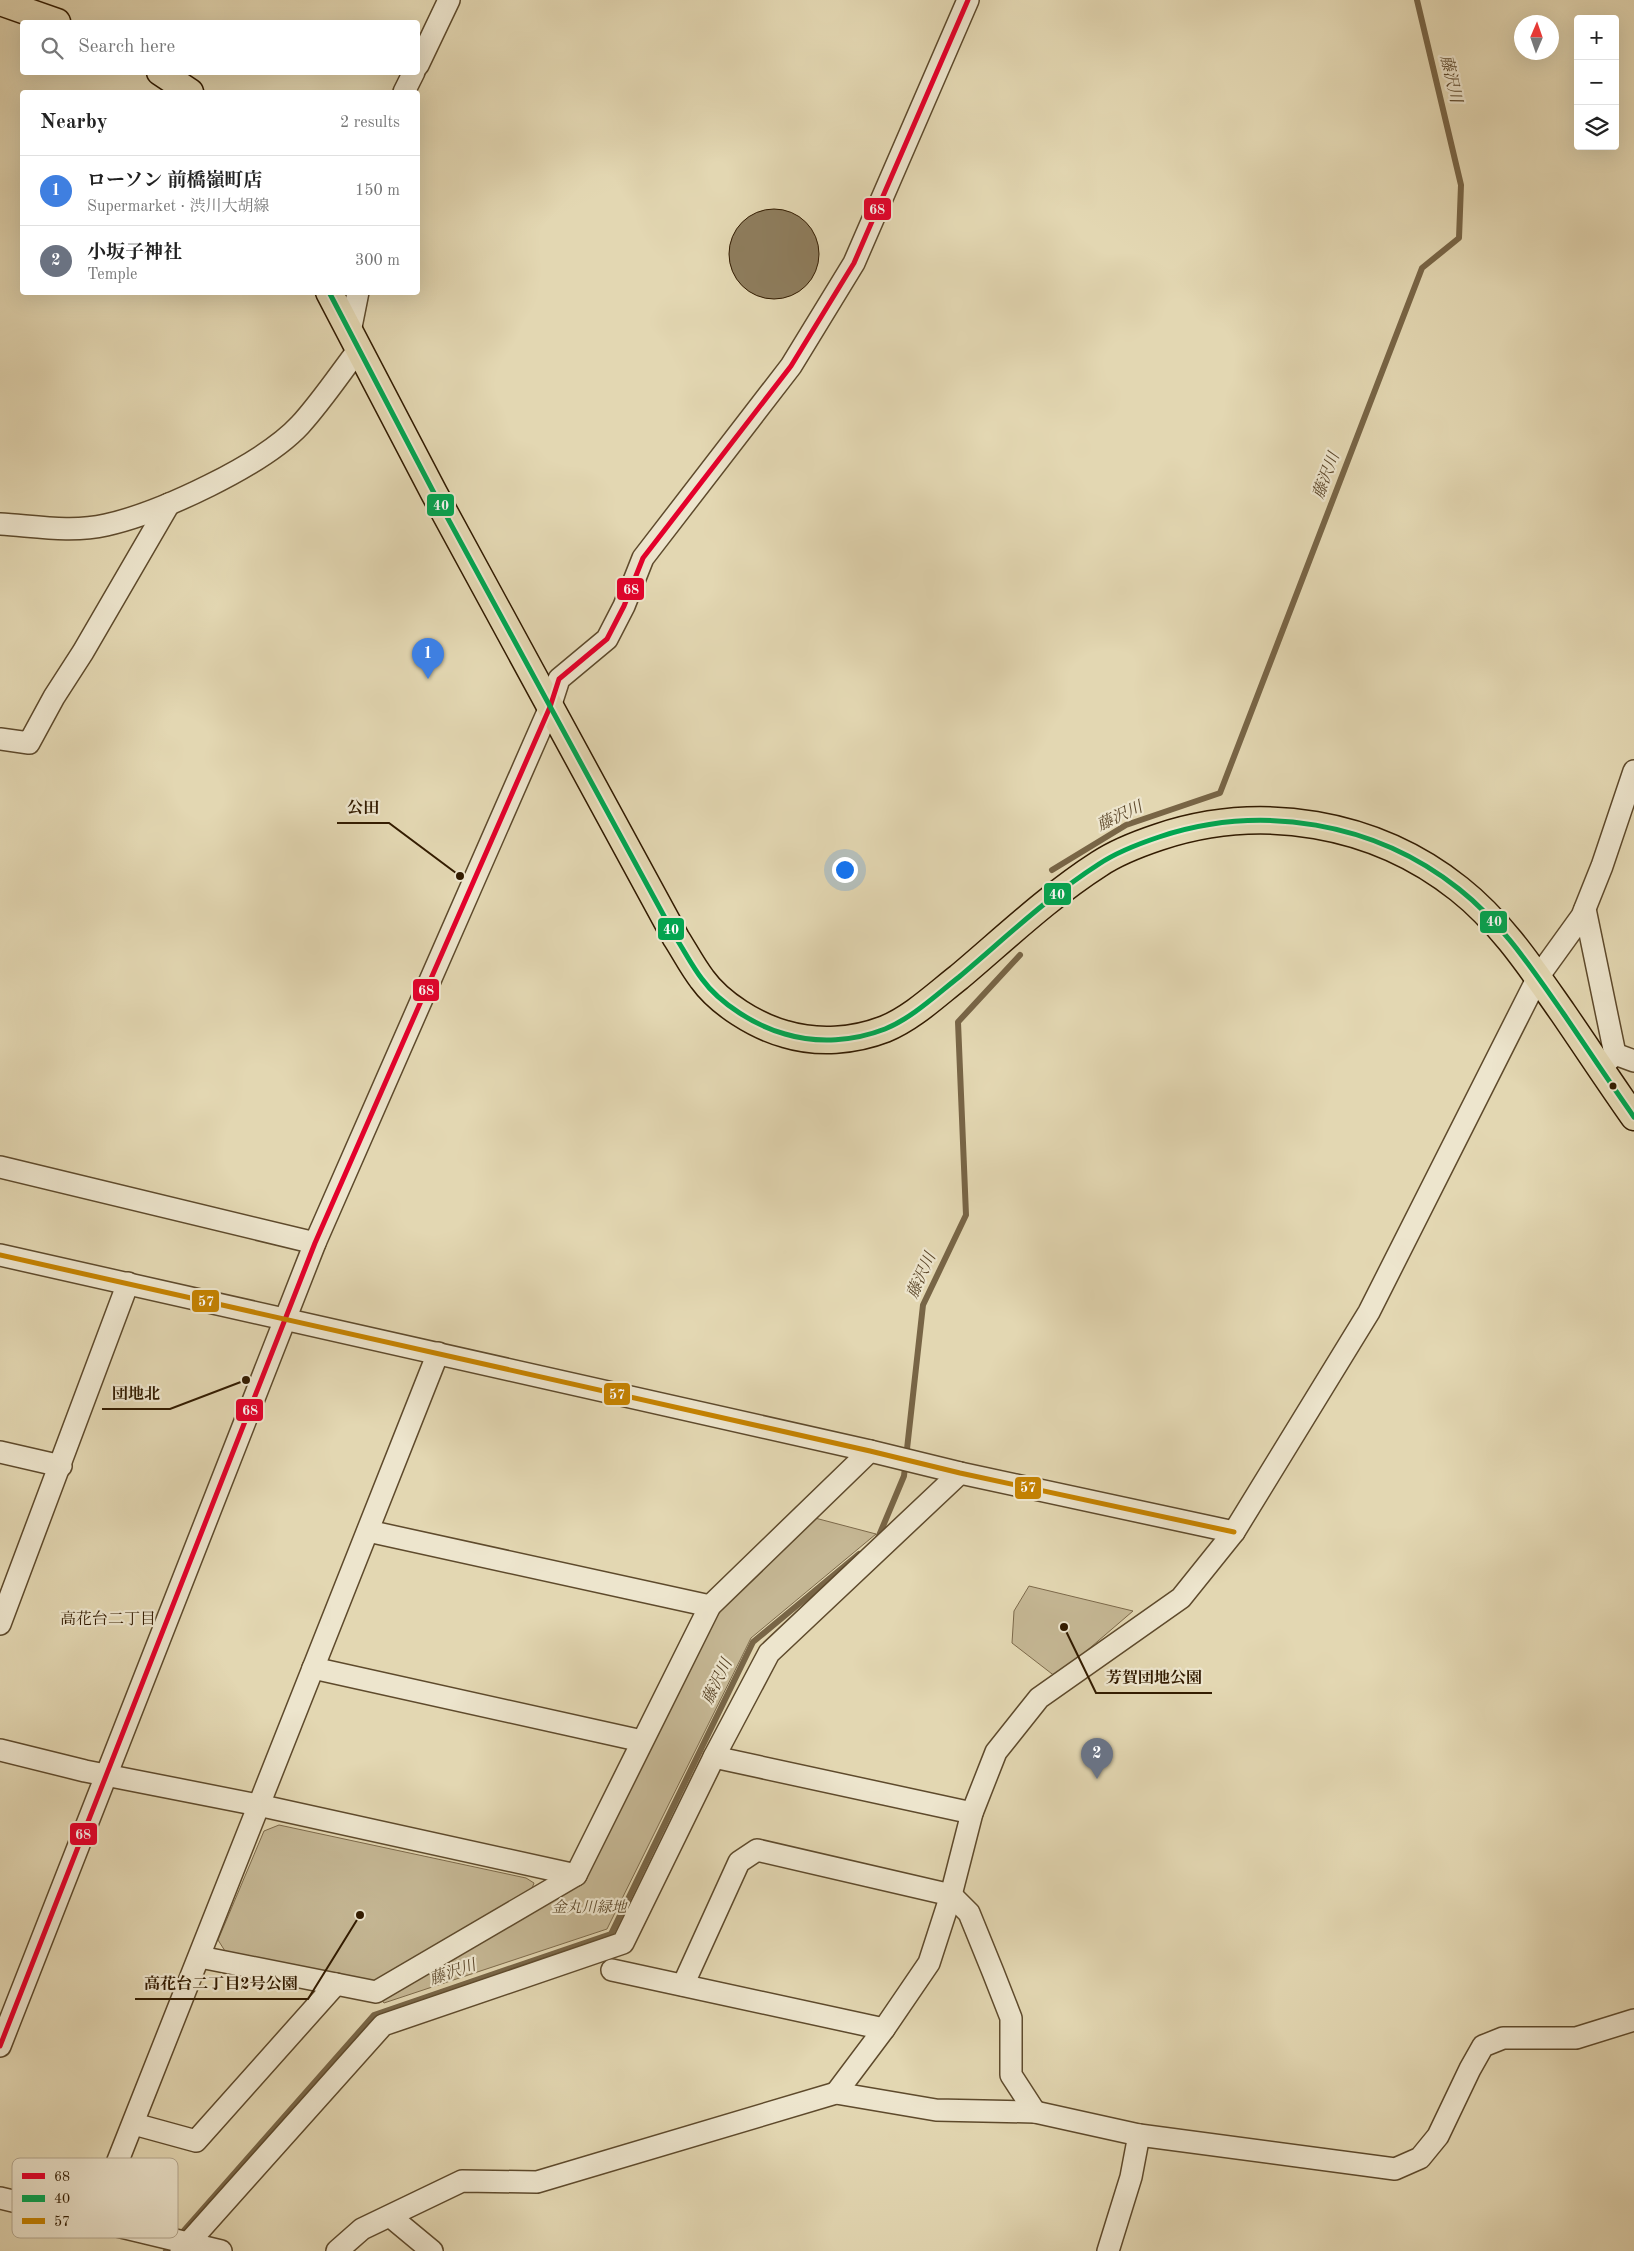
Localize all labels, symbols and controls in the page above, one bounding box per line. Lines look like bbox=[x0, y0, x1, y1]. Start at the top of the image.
north arrow bbox=[1514, 15, 1559, 60]
map controls bbox=[1574, 15, 1619, 150]
button: + bbox=[1574, 15, 1619, 60]
search box bbox=[20, 20, 420, 75]
icon: search bbox=[38, 34, 66, 62]
text: Search here bbox=[78, 38, 175, 57]
water label: 藤沢川 bbox=[1437, 53, 1466, 106]
button: − bbox=[1574, 60, 1619, 105]
button: layers bbox=[1574, 105, 1619, 150]
text: Nearby bbox=[40, 112, 108, 133]
text: 2 results bbox=[340, 115, 400, 131]
text: ローソン 前橋嶺町店 bbox=[87, 172, 263, 191]
text: 1 bbox=[51, 183, 61, 199]
text: 150 m bbox=[355, 183, 400, 199]
line badge: 68 bbox=[863, 197, 892, 221]
text: Supermarket · 渋川大胡線 bbox=[87, 199, 270, 215]
text: 68 bbox=[869, 203, 885, 217]
text: 小坂子神社 bbox=[87, 244, 182, 263]
text: 2 bbox=[51, 253, 61, 269]
text: 300 m bbox=[355, 253, 400, 269]
text: Temple bbox=[87, 267, 137, 283]
water label: 藤沢川 bbox=[1309, 448, 1344, 501]
line badge: 40 bbox=[426, 493, 455, 517]
text: 40 bbox=[433, 499, 449, 513]
line badge: 68 bbox=[616, 577, 645, 601]
text: 68 bbox=[623, 583, 639, 597]
pin: 1 bbox=[412, 638, 444, 679]
callout: 公田 bbox=[337, 792, 389, 823]
water label: 藤沢川 bbox=[1094, 797, 1147, 834]
text: 公田 bbox=[347, 799, 379, 817]
your location bbox=[832, 857, 858, 883]
line badge: 40 bbox=[1043, 882, 1072, 906]
text: 40 bbox=[1049, 888, 1065, 902]
line badge: 40 bbox=[1479, 910, 1508, 934]
text: 40 bbox=[1486, 915, 1502, 929]
line badge: 40 bbox=[657, 917, 685, 941]
text: 40 bbox=[663, 923, 679, 937]
line badge: 68 bbox=[412, 978, 440, 1002]
text: 68 bbox=[418, 984, 434, 998]
unlabelled marker bbox=[1608, 1081, 1618, 1091]
water label: 藤沢川 bbox=[903, 1248, 940, 1301]
line badge: 57 bbox=[191, 1289, 220, 1313]
text: 57 bbox=[198, 1295, 214, 1309]
callout: 団地北 bbox=[102, 1378, 170, 1409]
line badge: 57 bbox=[603, 1382, 631, 1406]
text: 団地北 bbox=[112, 1385, 160, 1403]
text: 57 bbox=[609, 1388, 625, 1402]
line badge: 68 bbox=[235, 1398, 264, 1422]
text: 68 bbox=[242, 1404, 258, 1418]
line badge: 57 bbox=[1014, 1476, 1042, 1500]
text: 57 bbox=[1020, 1481, 1036, 1495]
district label: 高花台二丁目 bbox=[60, 1610, 156, 1628]
water label: 藤沢川 bbox=[698, 1654, 737, 1707]
callout: 芳賀団地公園 bbox=[1096, 1662, 1212, 1693]
text: 芳賀団地公園 bbox=[1106, 1669, 1202, 1687]
pin: 2 bbox=[1081, 1738, 1113, 1779]
line badge: 68 bbox=[69, 1822, 98, 1846]
text: 68 bbox=[75, 1828, 91, 1842]
park label: 金丸川緑地 bbox=[551, 1899, 628, 1916]
water label: 藤沢川 bbox=[427, 1955, 480, 1988]
callout: 高花台二丁目2号公園 bbox=[135, 1968, 308, 1999]
text: 高花台二丁目2号公園 bbox=[144, 1975, 298, 1993]
legend bbox=[12, 2158, 178, 2238]
text: 68 bbox=[54, 2170, 70, 2184]
text: 40 bbox=[54, 2192, 70, 2206]
text: 57 bbox=[54, 2215, 70, 2229]

